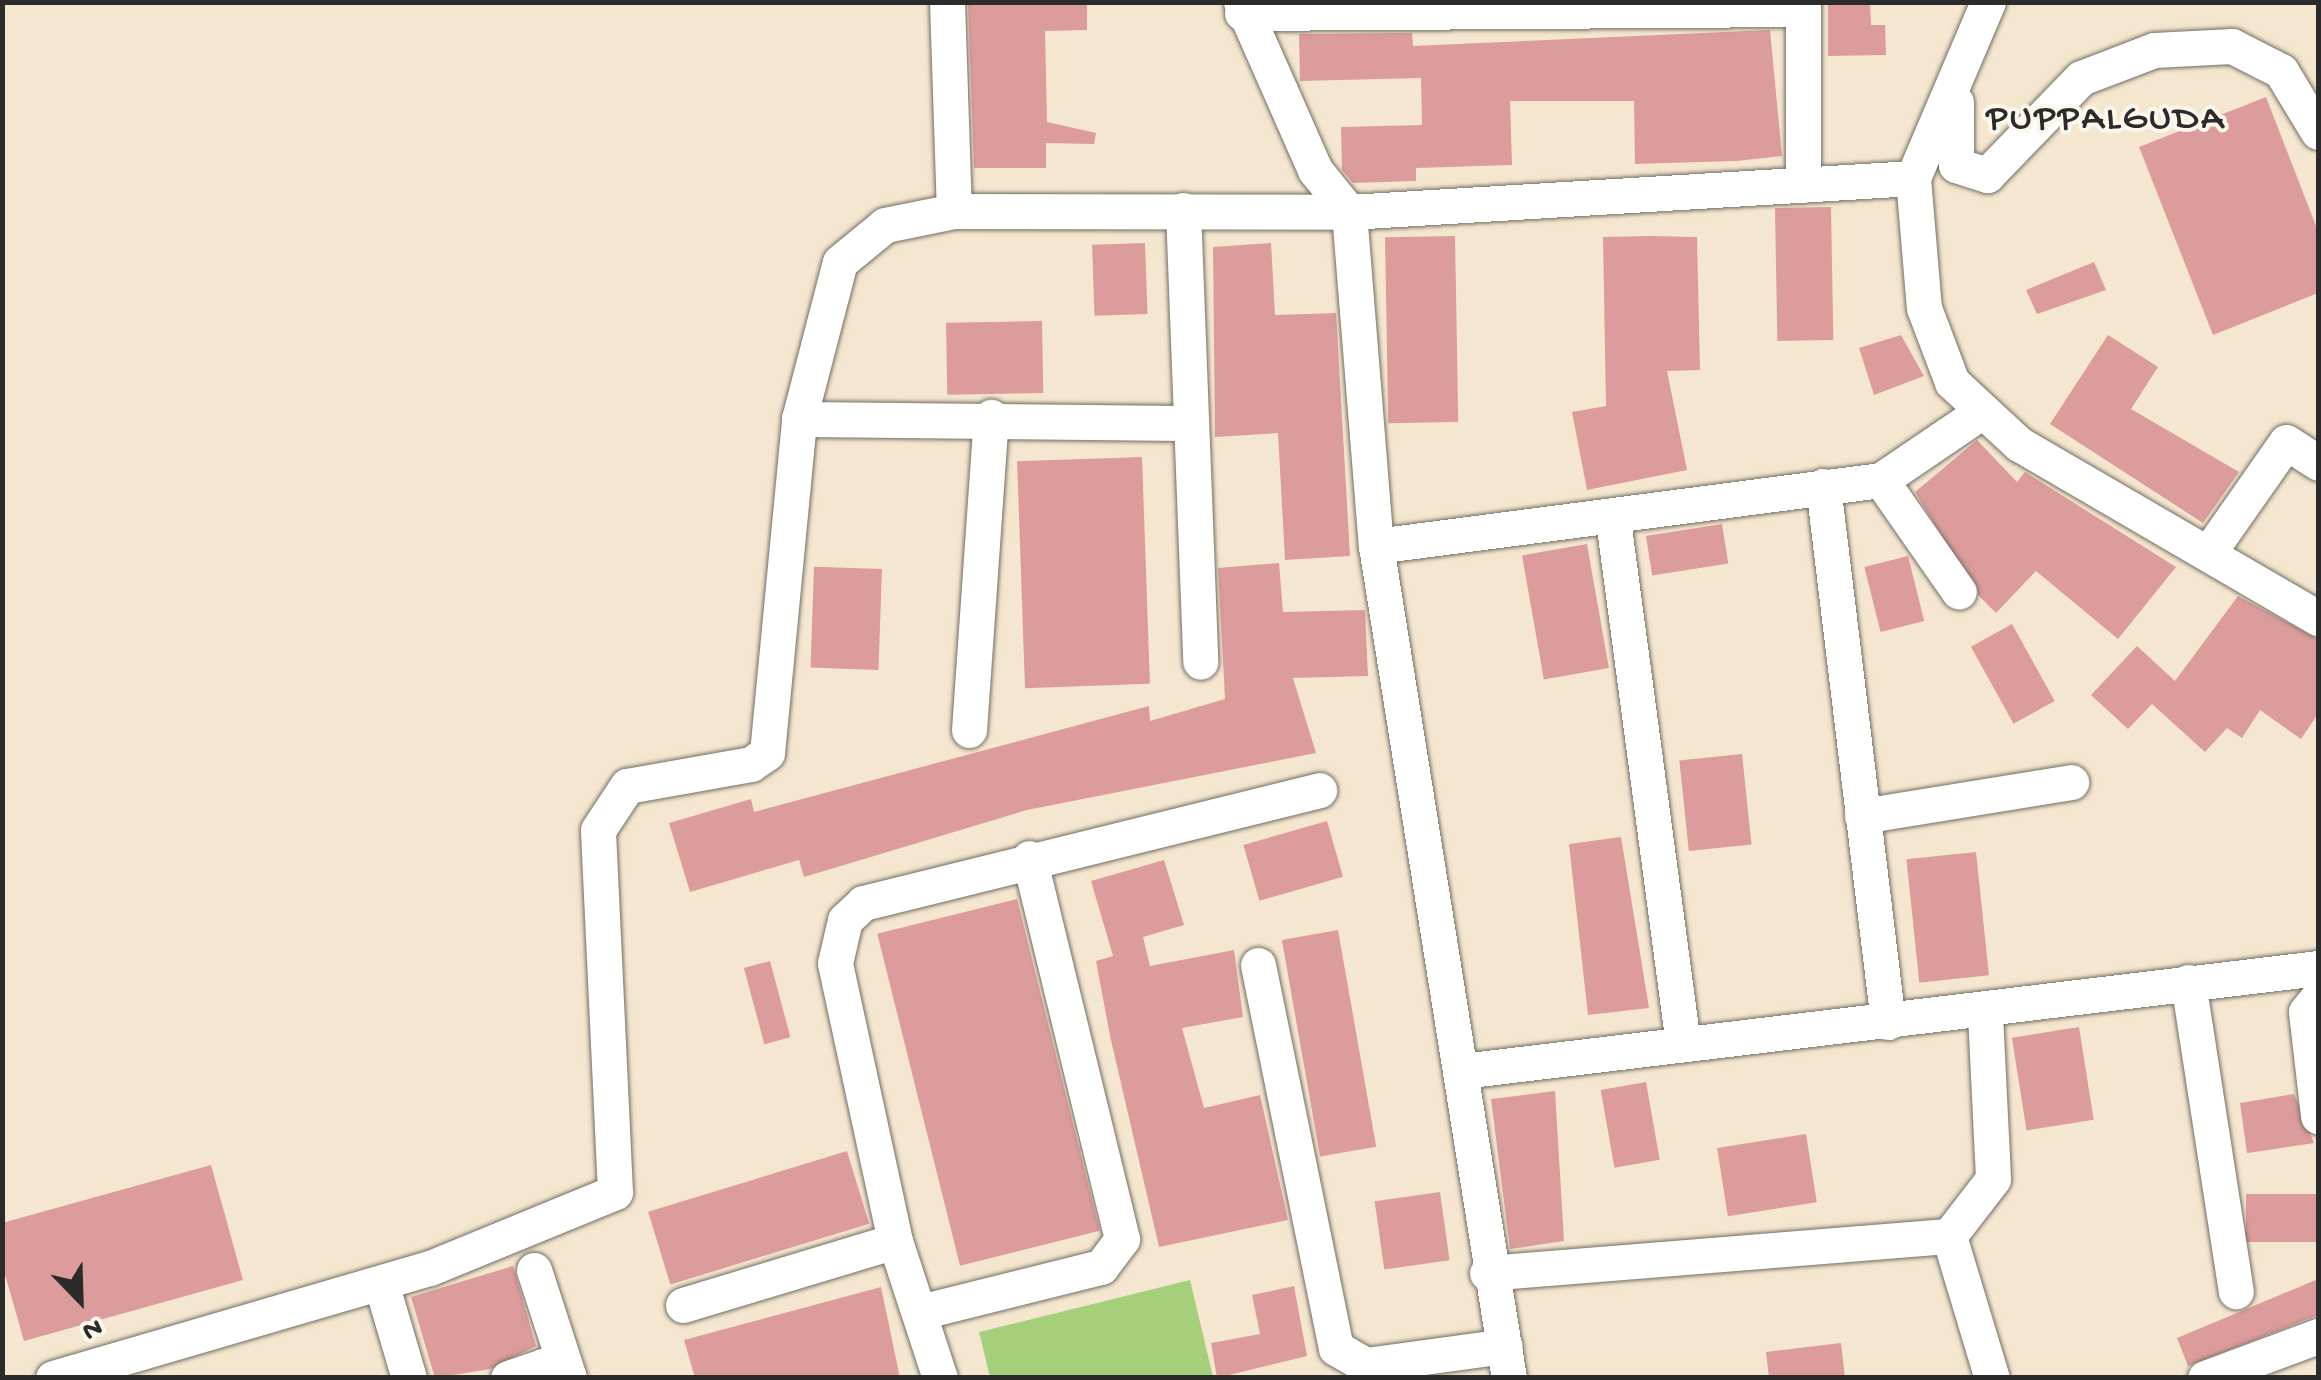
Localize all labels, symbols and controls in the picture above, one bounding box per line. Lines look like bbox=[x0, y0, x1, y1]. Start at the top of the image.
district label: PUPPALGUDA bbox=[1986, 98, 2226, 144]
north arrow bbox=[30, 1250, 130, 1350]
text: N bbox=[77, 1309, 107, 1347]

